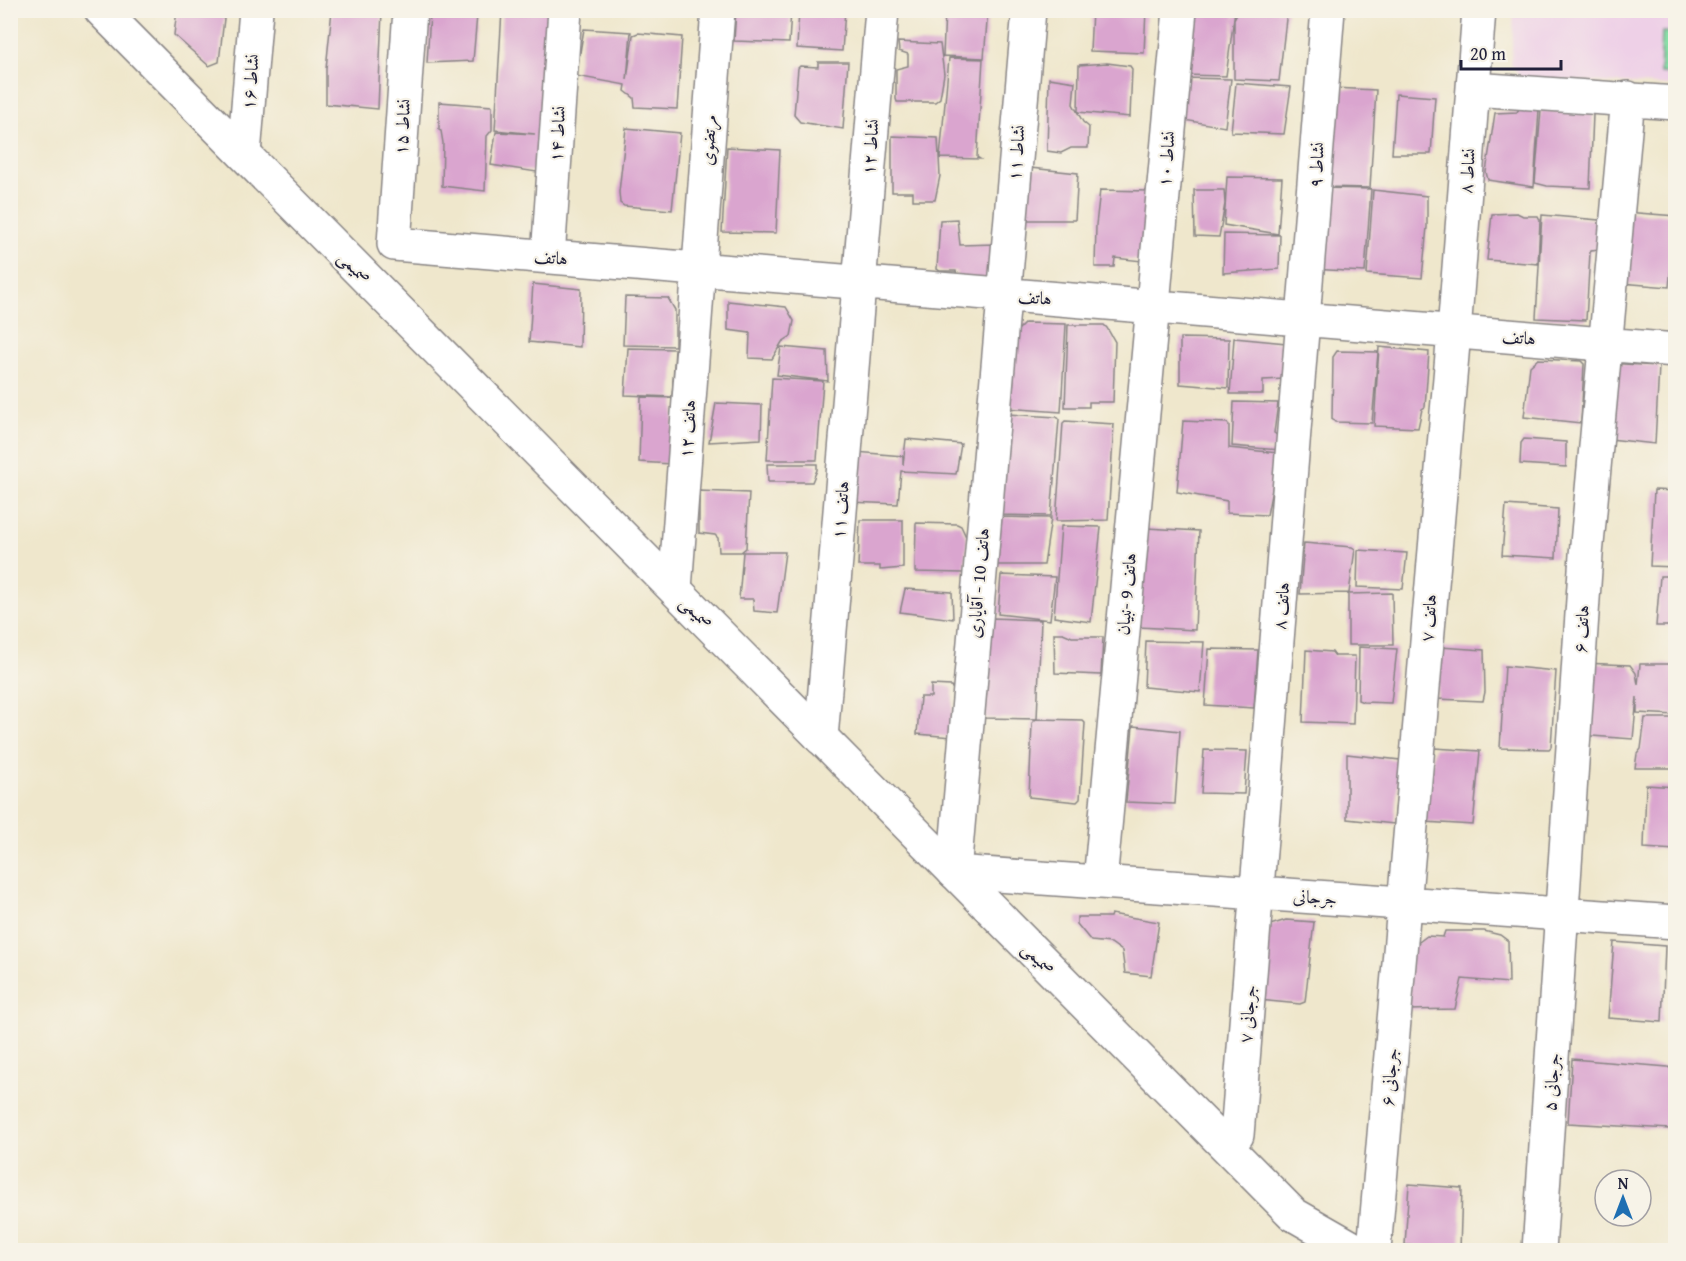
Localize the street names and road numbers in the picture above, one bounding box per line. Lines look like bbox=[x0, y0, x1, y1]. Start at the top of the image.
street label: نشاط ۱۶ bbox=[234, 53, 266, 111]
street label: نشاط ۱۵ bbox=[387, 98, 417, 156]
street label: نشاط ۱۴ bbox=[542, 105, 572, 163]
street label: مرتضوی bbox=[693, 114, 723, 166]
street label: نشاط ۱۲ bbox=[854, 118, 886, 176]
street label: نشاط ۱۱ bbox=[1000, 124, 1032, 182]
street label: نشاط ۱۰ bbox=[1150, 130, 1182, 188]
street label: نشاط ۹ bbox=[1301, 141, 1331, 189]
street label: نشاط ۸ bbox=[1452, 147, 1482, 195]
street label: هاتف bbox=[533, 242, 569, 272]
street label: صمیمی bbox=[332, 244, 378, 290]
street label: هاتف bbox=[1017, 282, 1053, 312]
street label: هاتف bbox=[1501, 322, 1537, 352]
street label: هاتف ۱۲ bbox=[671, 399, 703, 459]
street label: هاتف ۱۱ bbox=[824, 480, 856, 540]
street label: هاتف 10 - آقایاری bbox=[960, 527, 996, 639]
street label: هاتف 9 -نبیان bbox=[1109, 552, 1143, 636]
street label: هاتف ۸ bbox=[1265, 581, 1297, 631]
street label: صمیمی bbox=[674, 589, 720, 635]
street label: هاتف ۷ bbox=[1412, 593, 1444, 643]
street label: هاتف ۶ bbox=[1566, 604, 1596, 654]
street label: جرجانی bbox=[1292, 882, 1338, 912]
street label: صمیمی bbox=[1016, 935, 1062, 981]
street label: جرجانی ۷ bbox=[1231, 984, 1263, 1044]
street label: جرجانی ۶ bbox=[1373, 1047, 1405, 1107]
street label: جرجانی ۵ bbox=[1535, 1052, 1567, 1112]

